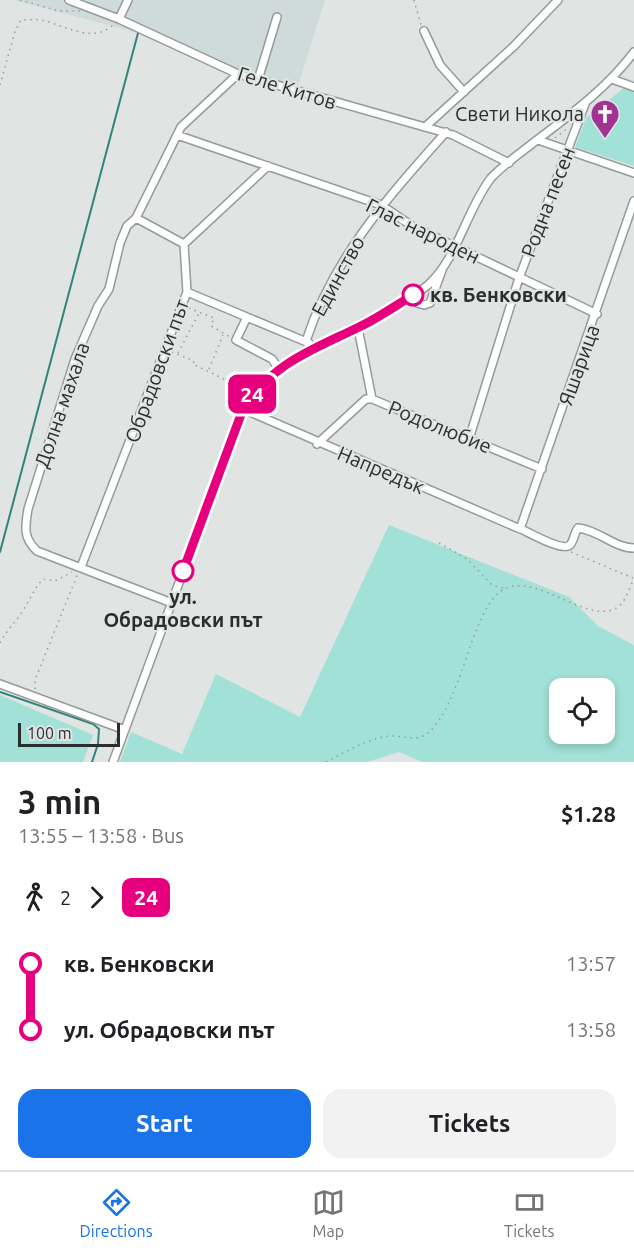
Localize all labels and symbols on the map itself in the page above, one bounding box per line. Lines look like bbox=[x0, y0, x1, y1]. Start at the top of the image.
street label: Геле Китов bbox=[235, 62, 339, 113]
church icon: Свети Никола bbox=[589, 98, 621, 140]
place label: Свети Никола bbox=[455, 102, 584, 125]
street label: Родна песен bbox=[516, 143, 579, 260]
street label: Глас народен bbox=[363, 193, 484, 268]
street label: Единство bbox=[306, 232, 369, 320]
place label: кв. Бенковски bbox=[430, 283, 567, 306]
marker: кв. Бенковски bbox=[402, 284, 424, 306]
street label: Обрадовски път bbox=[120, 296, 193, 446]
street label: Яшарица bbox=[553, 321, 604, 408]
street label: Долна махала bbox=[29, 339, 94, 471]
line badge: 24 bbox=[225, 374, 279, 414]
street label: Родолюбие bbox=[385, 395, 495, 458]
street label: Напредък bbox=[334, 441, 428, 498]
marker: ул. Обрадовски път bbox=[172, 560, 194, 582]
place label: ул. Обрадовски път bbox=[103, 585, 263, 631]
scale bar bbox=[18, 720, 120, 748]

